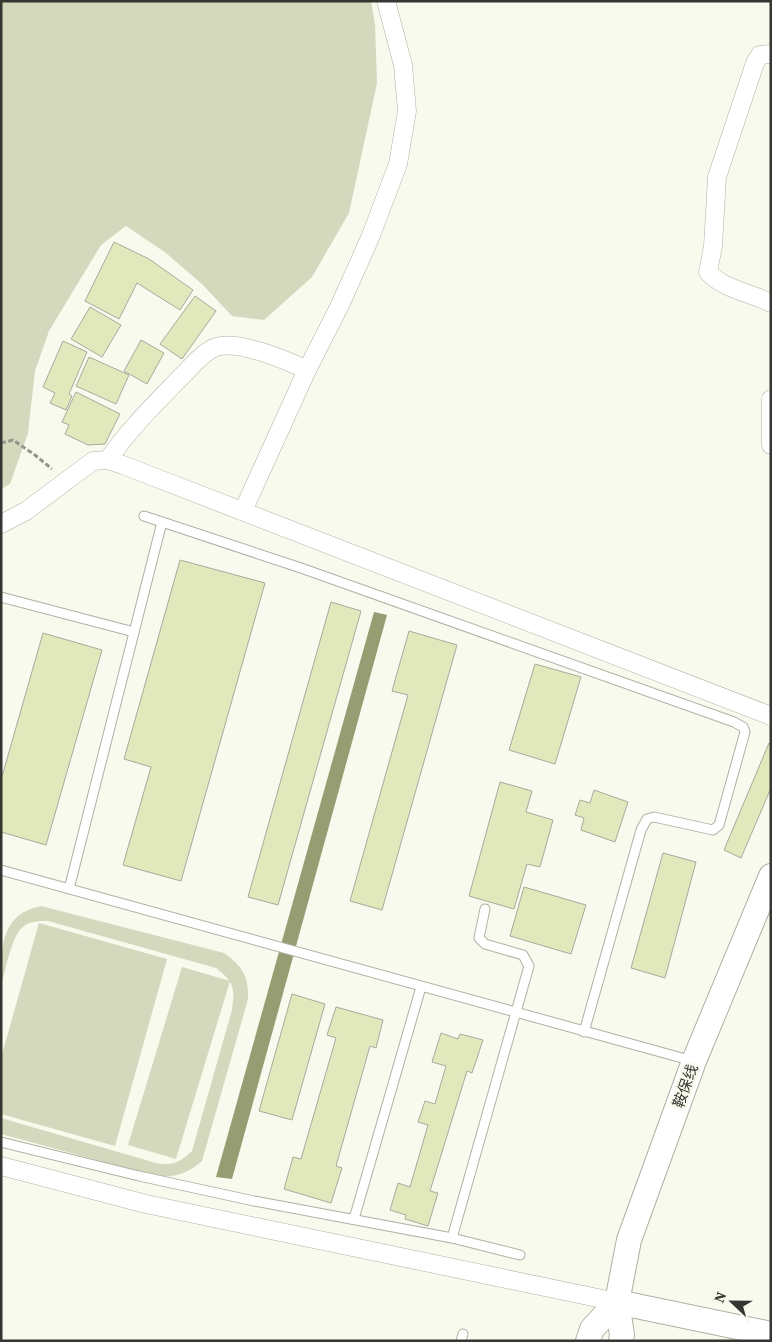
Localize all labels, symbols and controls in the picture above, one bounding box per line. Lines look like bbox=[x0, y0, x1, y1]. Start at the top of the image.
street label: 鞍保线 bbox=[667, 1061, 703, 1111]
north arrow bbox=[707, 1277, 757, 1327]
text: N bbox=[709, 1289, 731, 1306]

